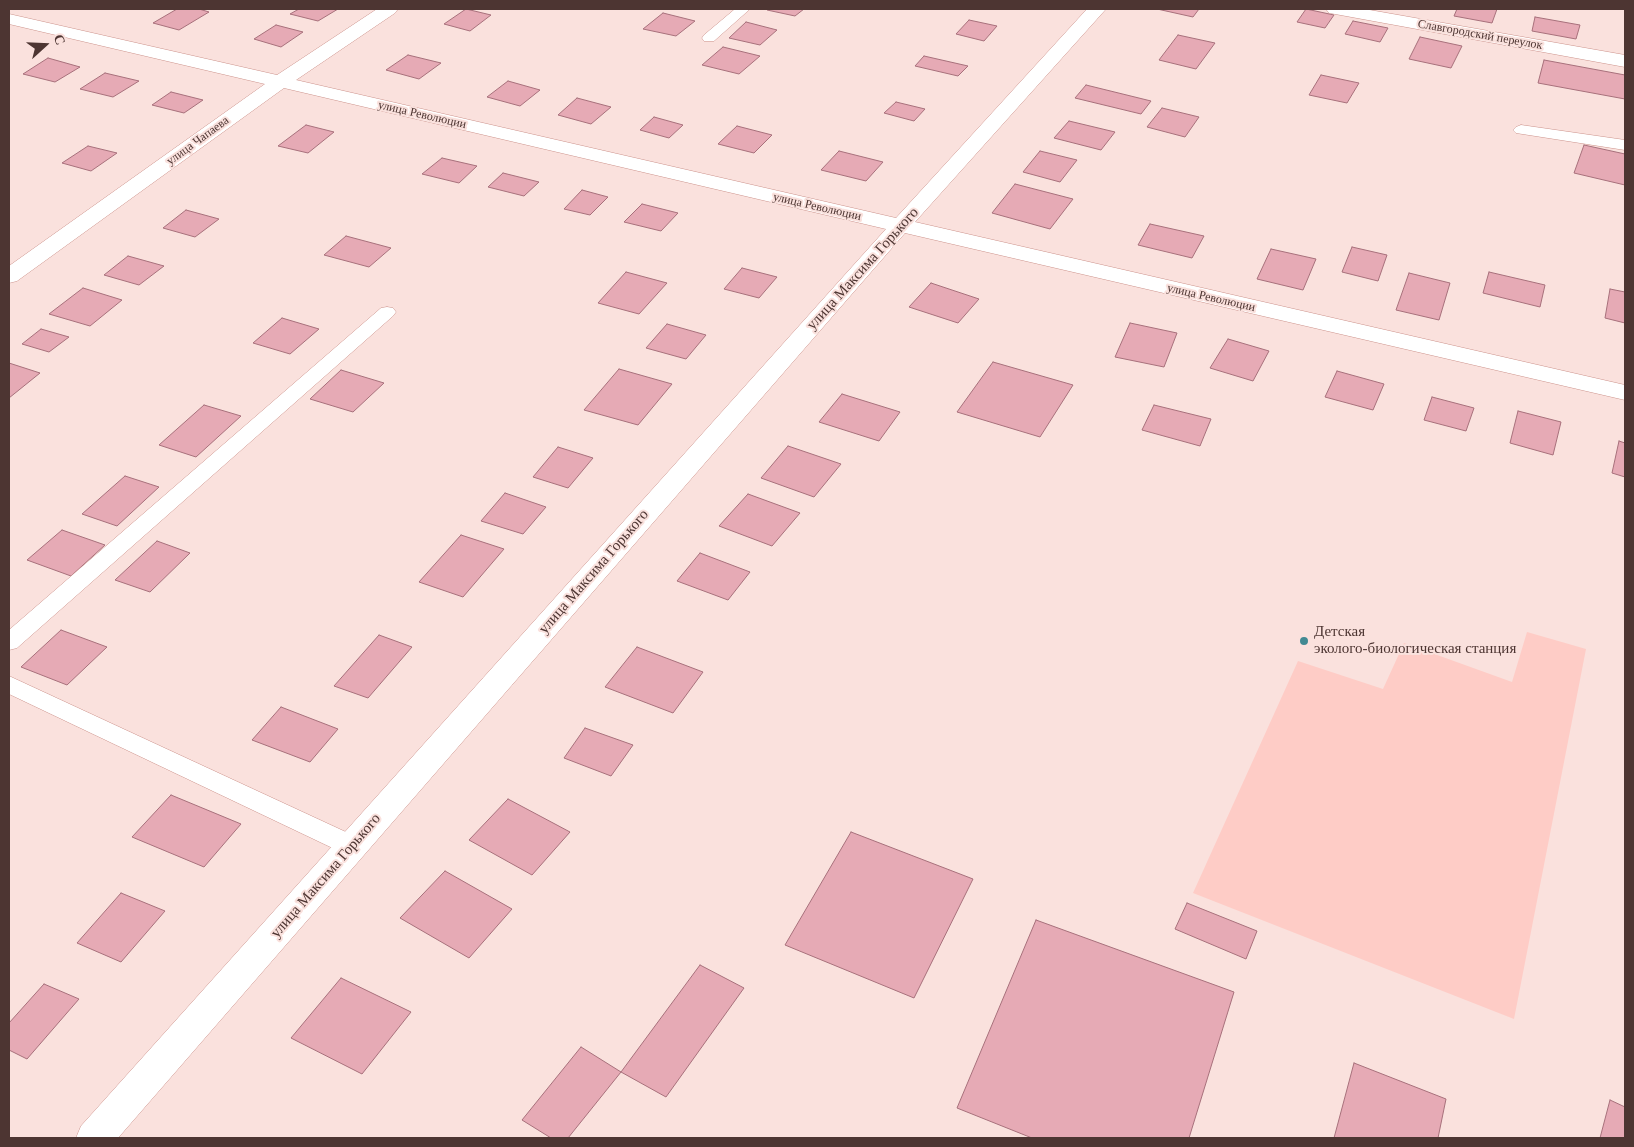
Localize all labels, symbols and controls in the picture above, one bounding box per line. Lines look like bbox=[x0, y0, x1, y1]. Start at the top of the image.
street label: Славгородский переулок bbox=[1416, 17, 1544, 53]
north arrow bbox=[20, 20, 70, 70]
text: С bbox=[51, 32, 68, 47]
street label: улица Революции bbox=[376, 98, 468, 132]
street label: улица Чапаева bbox=[164, 114, 232, 168]
street label: улица Революции bbox=[771, 190, 863, 224]
street label: улица Максима Горького bbox=[803, 204, 923, 334]
street label: улица Революции bbox=[1165, 281, 1257, 315]
street label: улица Максима Горького bbox=[535, 506, 653, 638]
place label: Детская эколого-биологическая станция bbox=[1314, 623, 1516, 658]
marker: Детская эколого-биологическая станция bbox=[1298, 635, 1310, 647]
street label: улица Максима Горького bbox=[267, 810, 385, 942]

